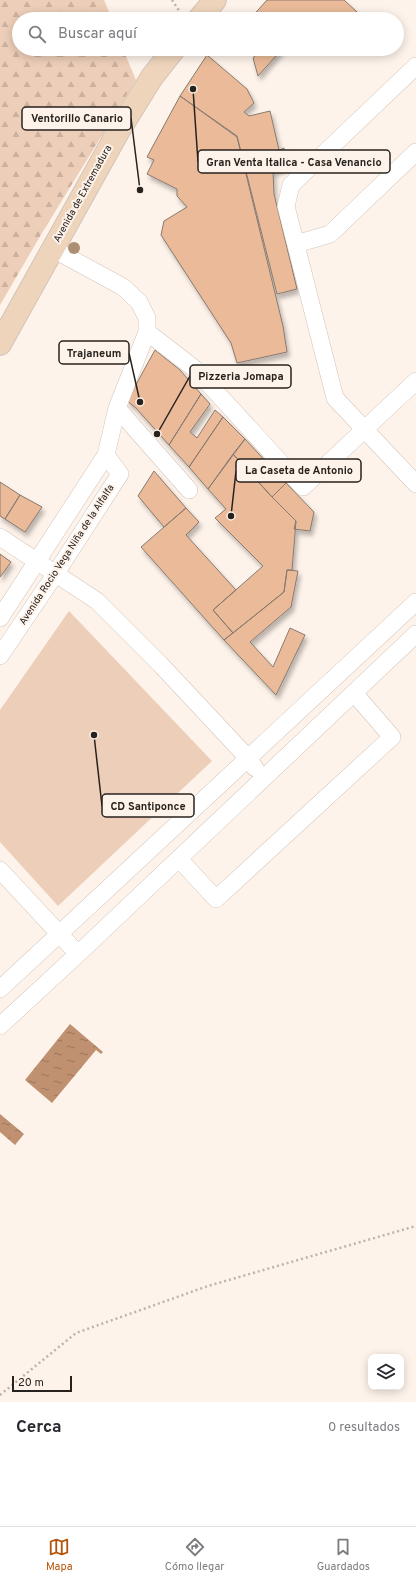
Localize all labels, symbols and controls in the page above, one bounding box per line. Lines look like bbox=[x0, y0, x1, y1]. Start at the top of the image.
search box bbox=[12, 12, 404, 56]
icon: search bbox=[26, 23, 48, 45]
text: Buscar aquí bbox=[58, 25, 137, 44]
callout: Ventorillo Canario bbox=[22, 107, 131, 130]
text: Ventorillo Canario bbox=[31, 112, 123, 126]
street label: Avenida de Extremadura bbox=[51, 143, 115, 245]
callout: Gran Venta Italica - Casa Venancio bbox=[198, 150, 390, 173]
text: Gran Venta Italica - Casa Venancio bbox=[206, 156, 382, 170]
callout: Trajaneum bbox=[59, 341, 129, 364]
text: Trajaneum bbox=[67, 347, 121, 361]
callout: Pizzeria Jomapa bbox=[190, 365, 291, 388]
text: Pizzeria Jomapa bbox=[198, 370, 284, 384]
callout: La Caseta de Antonio bbox=[236, 459, 361, 482]
text: La Caseta de Antonio bbox=[245, 464, 353, 478]
street label: Avenida Rocio Vega Niña de la Alfalfa bbox=[17, 482, 117, 628]
callout: CD Santiponce bbox=[102, 794, 194, 817]
text: CD Santiponce bbox=[110, 800, 186, 814]
map controls bbox=[368, 1354, 404, 1390]
button: layers bbox=[368, 1354, 404, 1390]
scale bar bbox=[12, 1374, 72, 1393]
text: 20 m bbox=[18, 1376, 44, 1390]
text: Cerca bbox=[16, 1417, 62, 1439]
text: 0 resultados bbox=[328, 1420, 400, 1436]
tab: Mapa bbox=[46, 1536, 73, 1574]
tab: Cómo llegar bbox=[165, 1536, 225, 1574]
tab: Guardados bbox=[317, 1536, 370, 1574]

